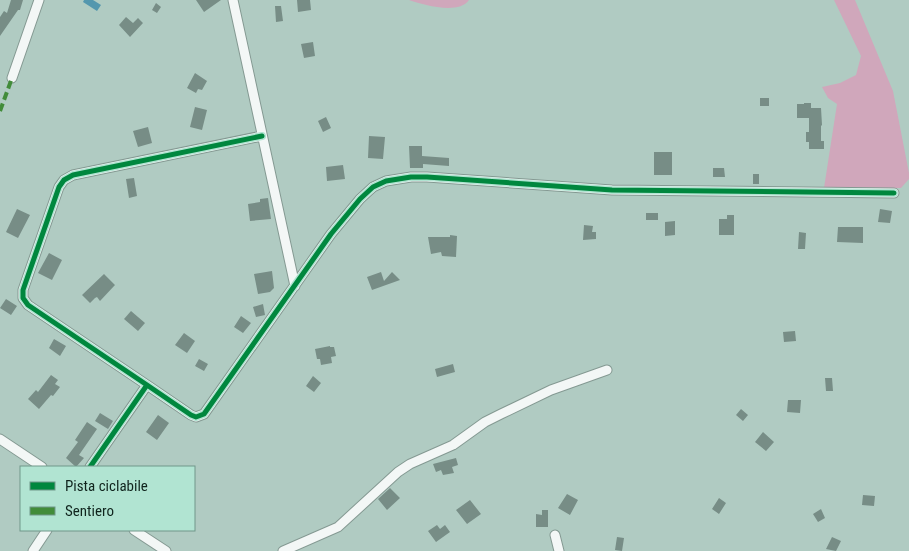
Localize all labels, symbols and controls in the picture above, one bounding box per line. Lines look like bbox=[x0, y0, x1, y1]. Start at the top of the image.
legend bbox=[20, 466, 195, 531]
text: Pista ciclabile bbox=[65, 477, 148, 495]
text: Sentiero bbox=[65, 502, 114, 520]

